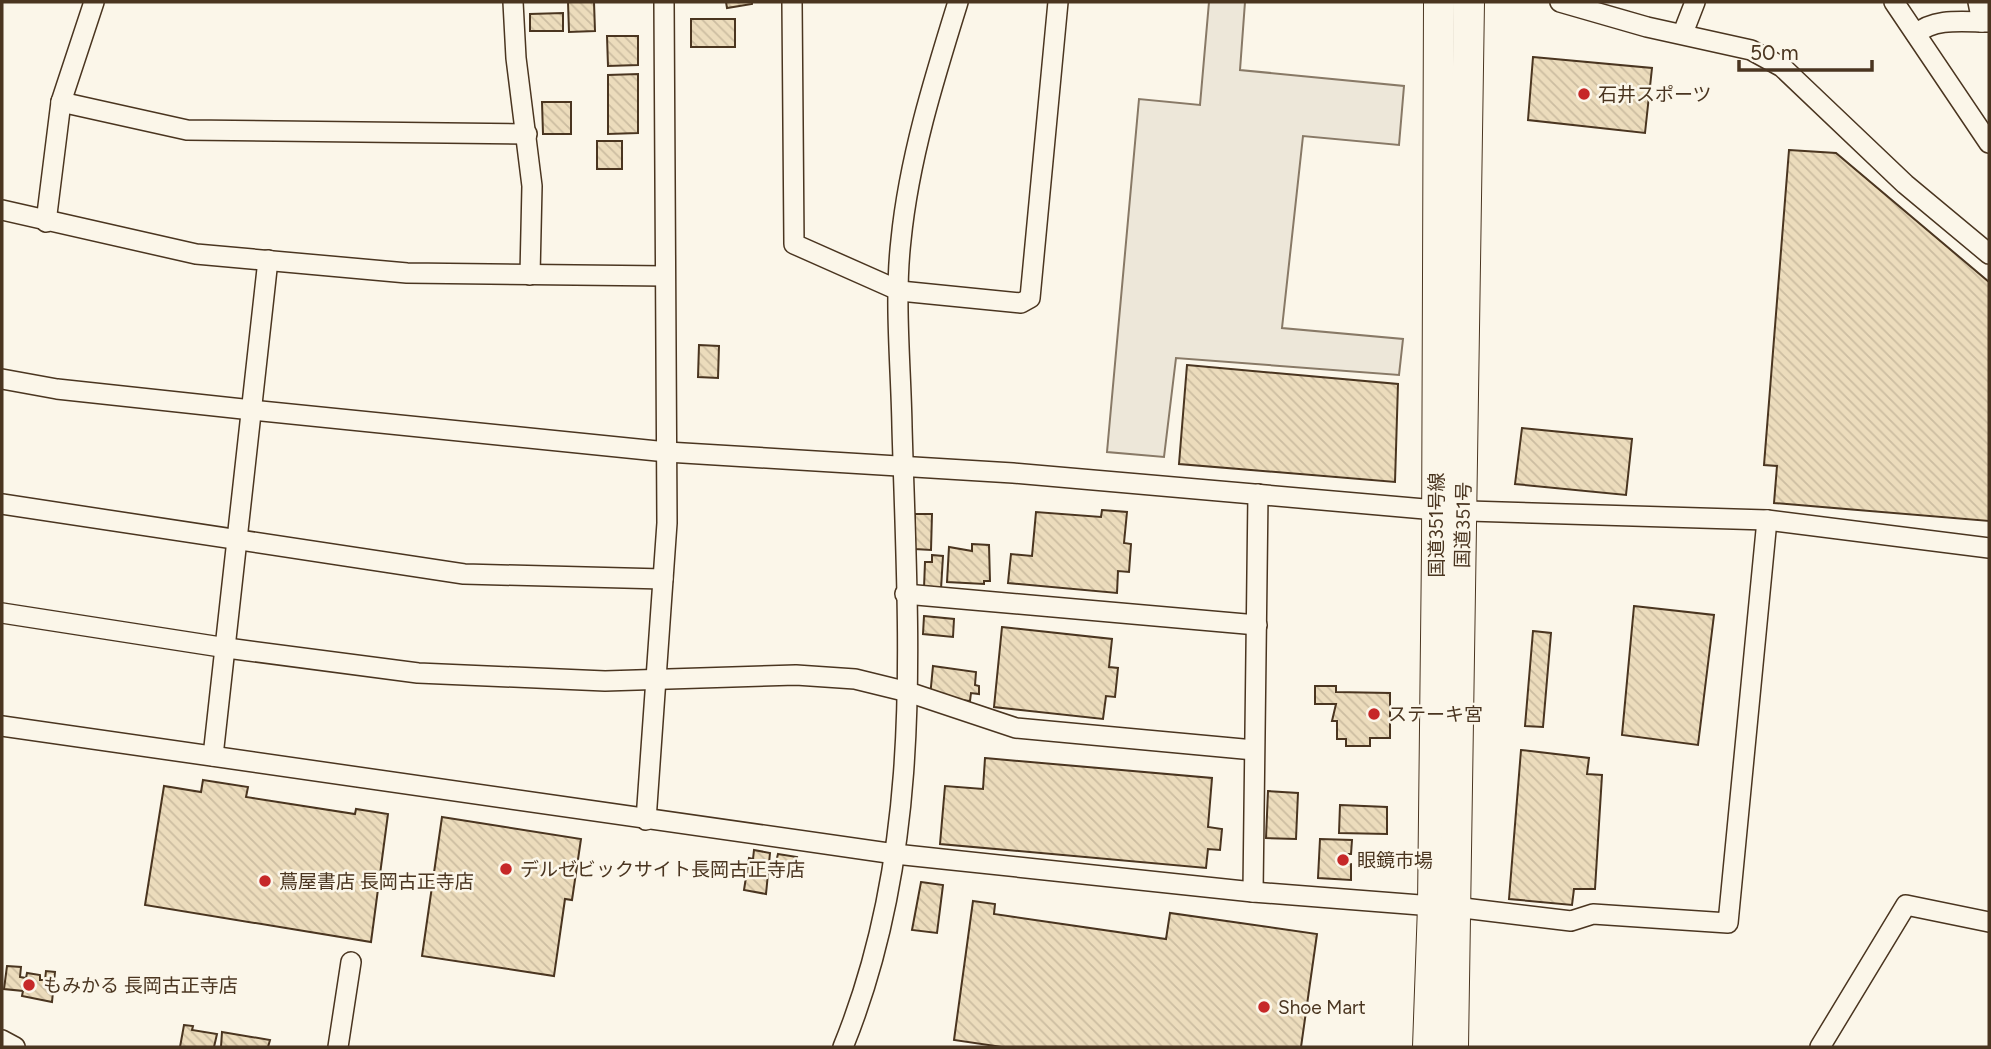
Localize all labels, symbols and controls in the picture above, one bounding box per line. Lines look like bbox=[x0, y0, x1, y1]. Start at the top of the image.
scale bar bbox=[1739, 28, 1872, 72]
text: 50 m bbox=[1750, 40, 1799, 65]
place label: 石井スポーツ bbox=[1598, 83, 1712, 106]
marker: 石井スポーツ bbox=[1576, 86, 1592, 102]
street label: 国道351号線 bbox=[1425, 472, 1448, 578]
street label: 国道351号 bbox=[1451, 482, 1475, 568]
place label: ステーキ宮 bbox=[1388, 703, 1483, 726]
marker: ステーキ宮 bbox=[1366, 706, 1382, 722]
place label: 眼鏡市場 bbox=[1357, 849, 1433, 872]
marker: 眼鏡市場 bbox=[1335, 852, 1351, 868]
place label: デルゼビックサイト長岡古正寺店 bbox=[520, 858, 805, 881]
marker: デルゼビックサイト長岡古正寺店 bbox=[498, 861, 514, 877]
place label: 蔦屋書店 長岡古正寺店 bbox=[279, 870, 474, 893]
marker: 蔦屋書店 長岡古正寺店 bbox=[257, 873, 273, 889]
place label: もみかる 長岡古正寺店 bbox=[43, 974, 238, 997]
marker: もみかる 長岡古正寺店 bbox=[21, 977, 37, 993]
place label: Shoe Mart bbox=[1278, 996, 1366, 1019]
marker: Shoe Mart bbox=[1256, 999, 1272, 1015]

